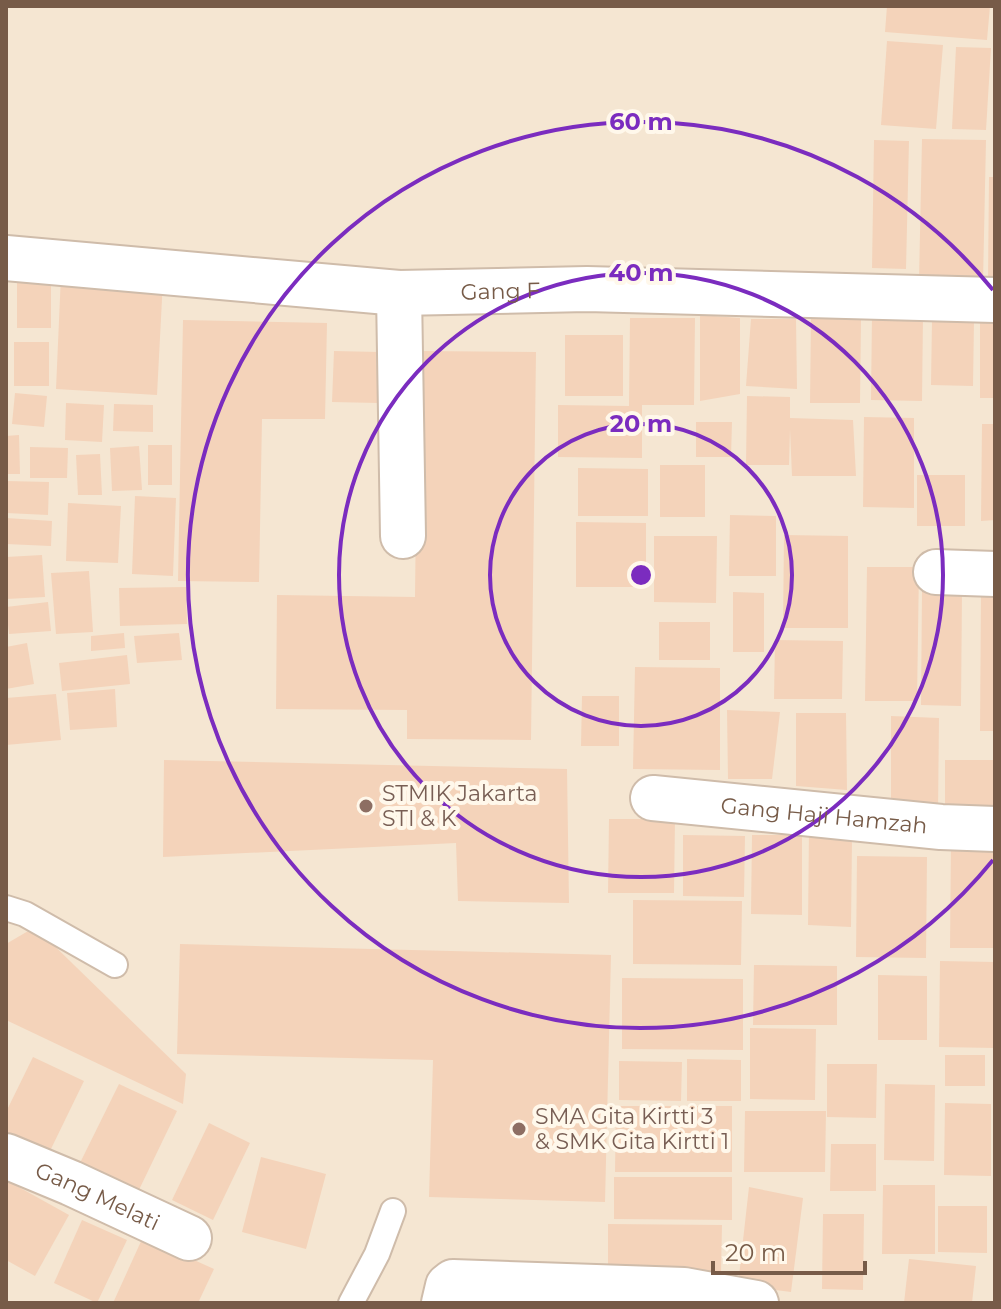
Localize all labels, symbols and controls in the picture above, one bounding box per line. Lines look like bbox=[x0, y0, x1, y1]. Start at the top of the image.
text: 60 m bbox=[609, 107, 673, 136]
text: 40 m bbox=[609, 258, 673, 287]
street label: Gang F bbox=[460, 276, 541, 305]
text: 20 m bbox=[610, 409, 672, 438]
centre of rings bbox=[627, 561, 655, 589]
place label: STMIK Jakarta STI & K bbox=[382, 780, 538, 832]
street label: Gang Haji Hamzah bbox=[719, 791, 929, 839]
marker: STMIK Jakarta STI & K bbox=[357, 797, 375, 815]
place label: SMA Gita Kirtti 3 & SMK Gita Kirtti 1 bbox=[535, 1103, 729, 1155]
marker: SMA Gita Kirtti 3 & SMK Gita Kirtti 1 bbox=[510, 1120, 528, 1138]
street label: Gang Melati bbox=[31, 1156, 164, 1236]
scale bar bbox=[713, 1225, 865, 1275]
text: 20 m bbox=[725, 1238, 786, 1267]

